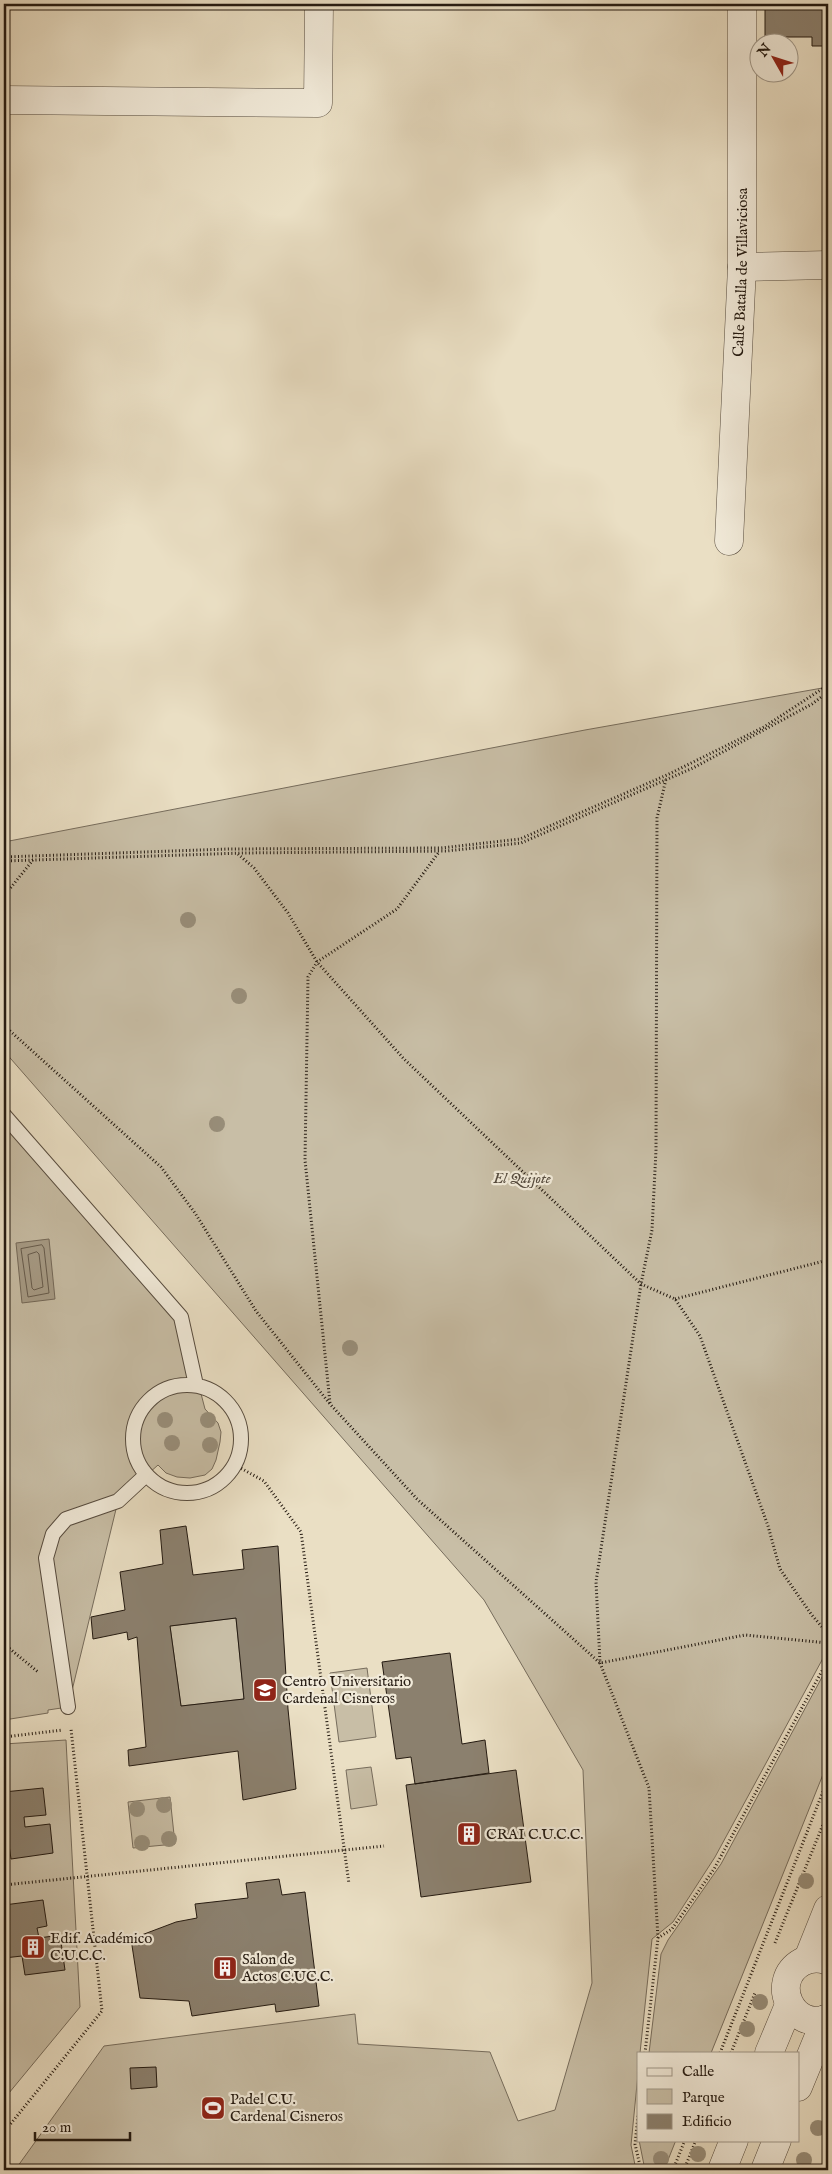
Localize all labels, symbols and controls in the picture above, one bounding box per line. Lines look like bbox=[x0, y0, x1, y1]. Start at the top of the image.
north arrow bbox=[750, 32, 800, 82]
text: N bbox=[753, 40, 775, 62]
street label: Calle Batalla de Villaviciosa bbox=[729, 187, 752, 357]
park label: El Quijote bbox=[492, 1169, 551, 1188]
place label: Centro Universitario Cardenal Cisneros bbox=[282, 1672, 411, 1708]
school or university icon: Centro Universitario Cardenal Cisneros bbox=[252, 1677, 278, 1703]
building icon: CRAI C.U.C.C. bbox=[456, 1821, 482, 1847]
place label: CRAI C.U.C.C. bbox=[486, 1825, 584, 1844]
place label: Edif. Académico C.U.C.C. bbox=[50, 1929, 152, 1965]
building icon: Edif. Académico C.U.C.C. bbox=[20, 1934, 46, 1960]
place label: Salon de Actos C.UC.C. bbox=[241, 1950, 334, 1986]
building icon: Salon de Actos C.UC.C. bbox=[212, 1955, 238, 1981]
legend bbox=[637, 2052, 800, 2142]
text: Calle bbox=[682, 2062, 714, 2081]
text: Parque bbox=[682, 2088, 725, 2107]
place label: Padel C.U. Cardenal Cisneros bbox=[230, 2090, 343, 2126]
sports icon: Padel C.U. Cardenal Cisneros bbox=[200, 2095, 226, 2121]
scale bar bbox=[35, 2109, 130, 2141]
text: Edificio bbox=[682, 2112, 732, 2131]
text: 20 m bbox=[42, 2118, 72, 2137]

